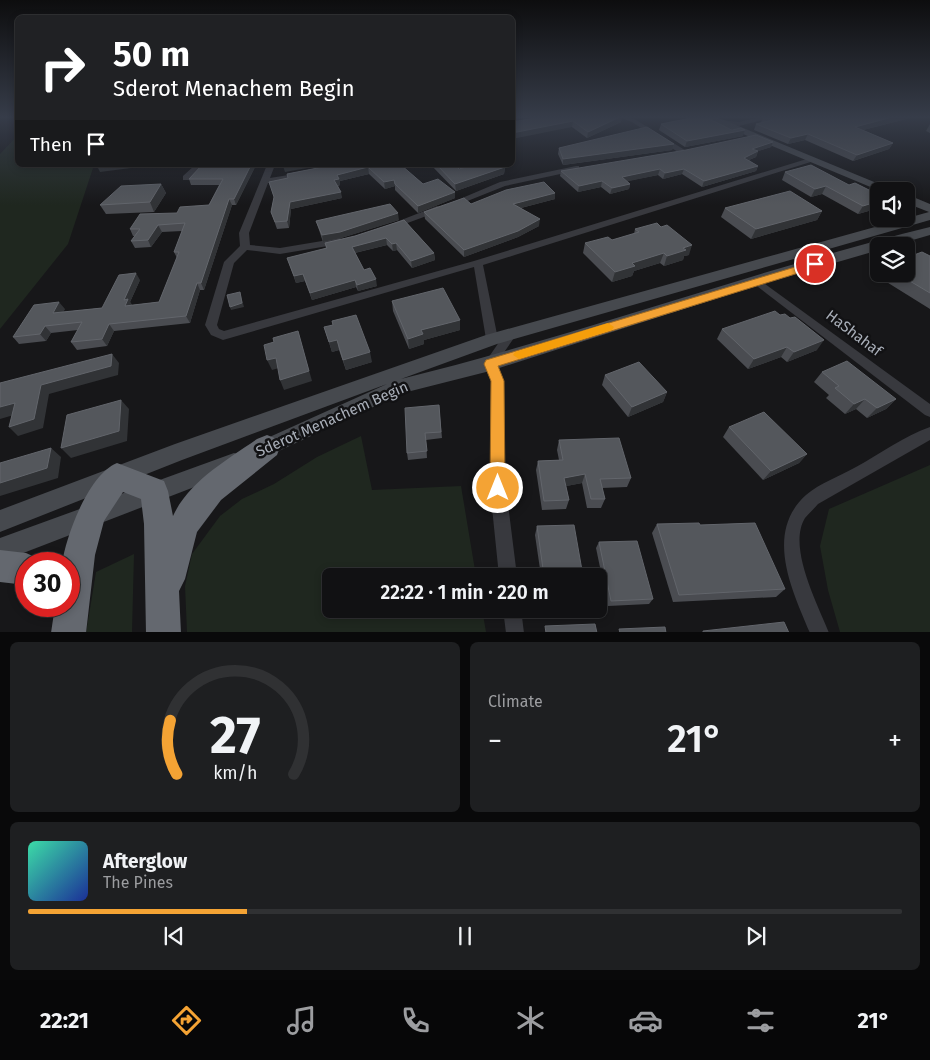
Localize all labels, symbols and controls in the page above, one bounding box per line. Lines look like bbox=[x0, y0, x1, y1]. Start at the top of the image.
text: 50 m bbox=[113, 33, 190, 75]
icon: right bbox=[30, 35, 95, 100]
text: Sderot Menachem Begin bbox=[113, 75, 355, 102]
icon: arrive bbox=[82, 130, 110, 158]
text: Then bbox=[30, 133, 72, 156]
map controls bbox=[870, 182, 915, 282]
button: sound bbox=[870, 182, 915, 227]
button: layers bbox=[870, 237, 915, 282]
pin bbox=[794, 243, 836, 285]
icon: arrive bbox=[801, 250, 829, 278]
street label: HaShahaf bbox=[822, 306, 886, 360]
street label: Sderot Menachem Begin bbox=[253, 377, 411, 461]
position arrow bbox=[471, 461, 523, 513]
speed limit sign: 30 bbox=[15, 552, 80, 617]
text: 22:22 · 1 min · 220 m bbox=[380, 581, 549, 604]
text: Climate bbox=[488, 692, 543, 711]
text: 27 bbox=[210, 704, 260, 767]
text: 21° bbox=[667, 716, 723, 762]
text: − bbox=[488, 724, 502, 757]
text: + bbox=[888, 724, 902, 757]
text: km/h bbox=[213, 762, 257, 784]
text: Afterglow bbox=[103, 850, 187, 873]
text: The Pines bbox=[103, 873, 173, 892]
icon: previous bbox=[160, 922, 188, 950]
icon: pause bbox=[451, 922, 479, 950]
icon: next bbox=[742, 922, 770, 950]
icon: directions bbox=[169, 1003, 204, 1038]
icon: music bbox=[284, 1003, 319, 1038]
icon: phone bbox=[398, 1003, 433, 1038]
icon: climate bbox=[513, 1003, 548, 1038]
icon: car bbox=[628, 1003, 663, 1038]
icon: filters bbox=[743, 1003, 778, 1038]
text: 22:21 bbox=[40, 1007, 89, 1034]
text: 21° bbox=[858, 1007, 890, 1034]

